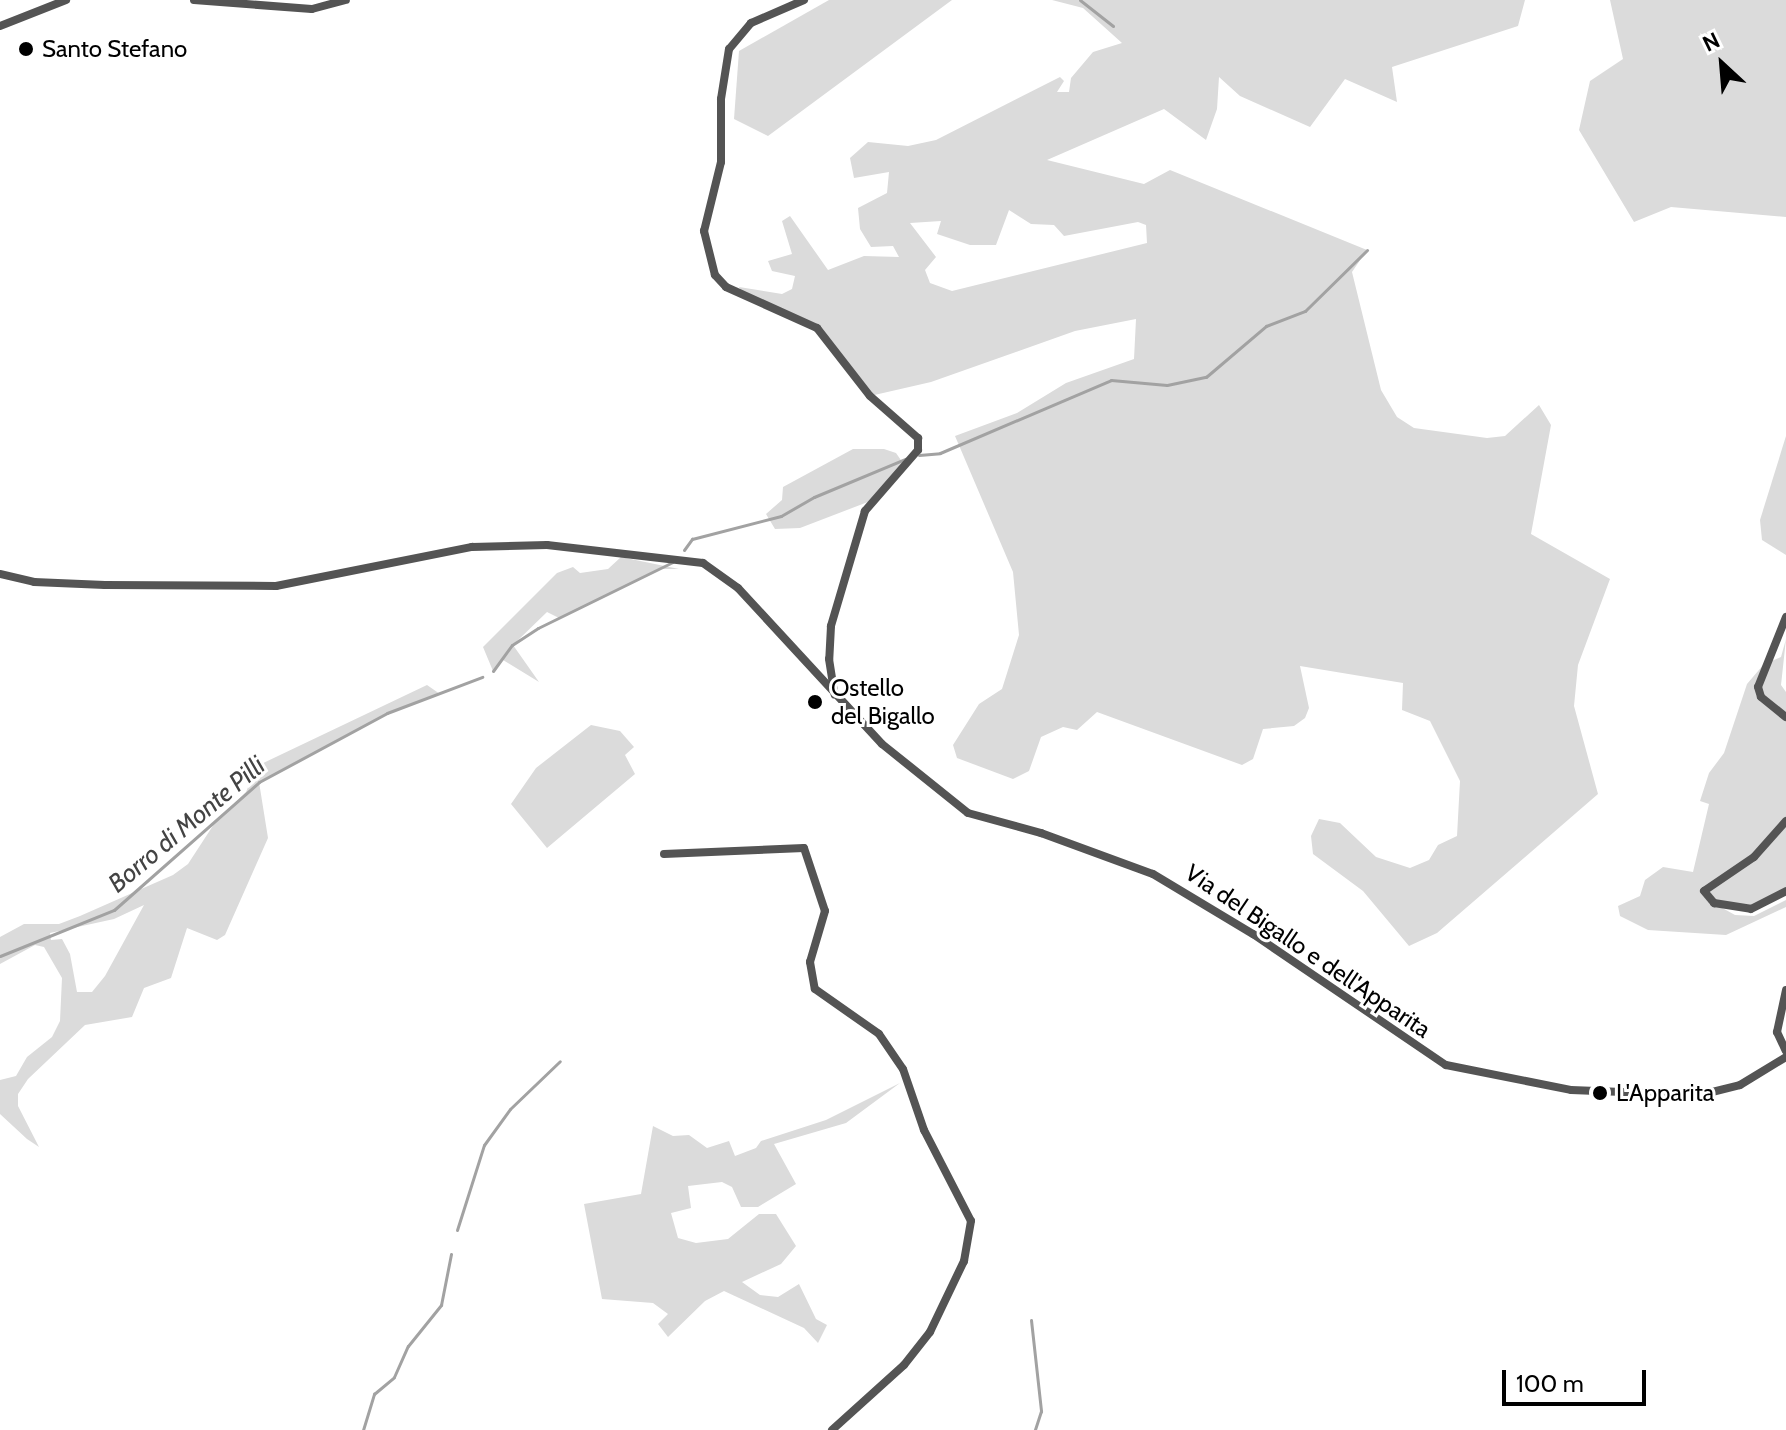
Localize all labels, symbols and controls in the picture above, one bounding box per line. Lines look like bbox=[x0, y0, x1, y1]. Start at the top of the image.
north arrow bbox=[1682, 24, 1762, 104]
text: N bbox=[1698, 26, 1724, 58]
place label: Santo Stefano bbox=[42, 35, 187, 63]
marker: Santo Stefano bbox=[17, 40, 35, 58]
place label: Ostello del Bigallo bbox=[831, 674, 935, 730]
marker: Ostello del Bigallo bbox=[806, 693, 824, 711]
water label: Borro di Monte Pilli bbox=[102, 750, 272, 900]
street label: Via del Bigallo e dell'Apparita bbox=[1180, 858, 1436, 1044]
place label: L'Apparita bbox=[1616, 1079, 1714, 1107]
marker: L'Apparita bbox=[1591, 1084, 1609, 1102]
scale bar bbox=[1506, 1354, 1650, 1404]
text: 100 m bbox=[1516, 1369, 1584, 1398]

